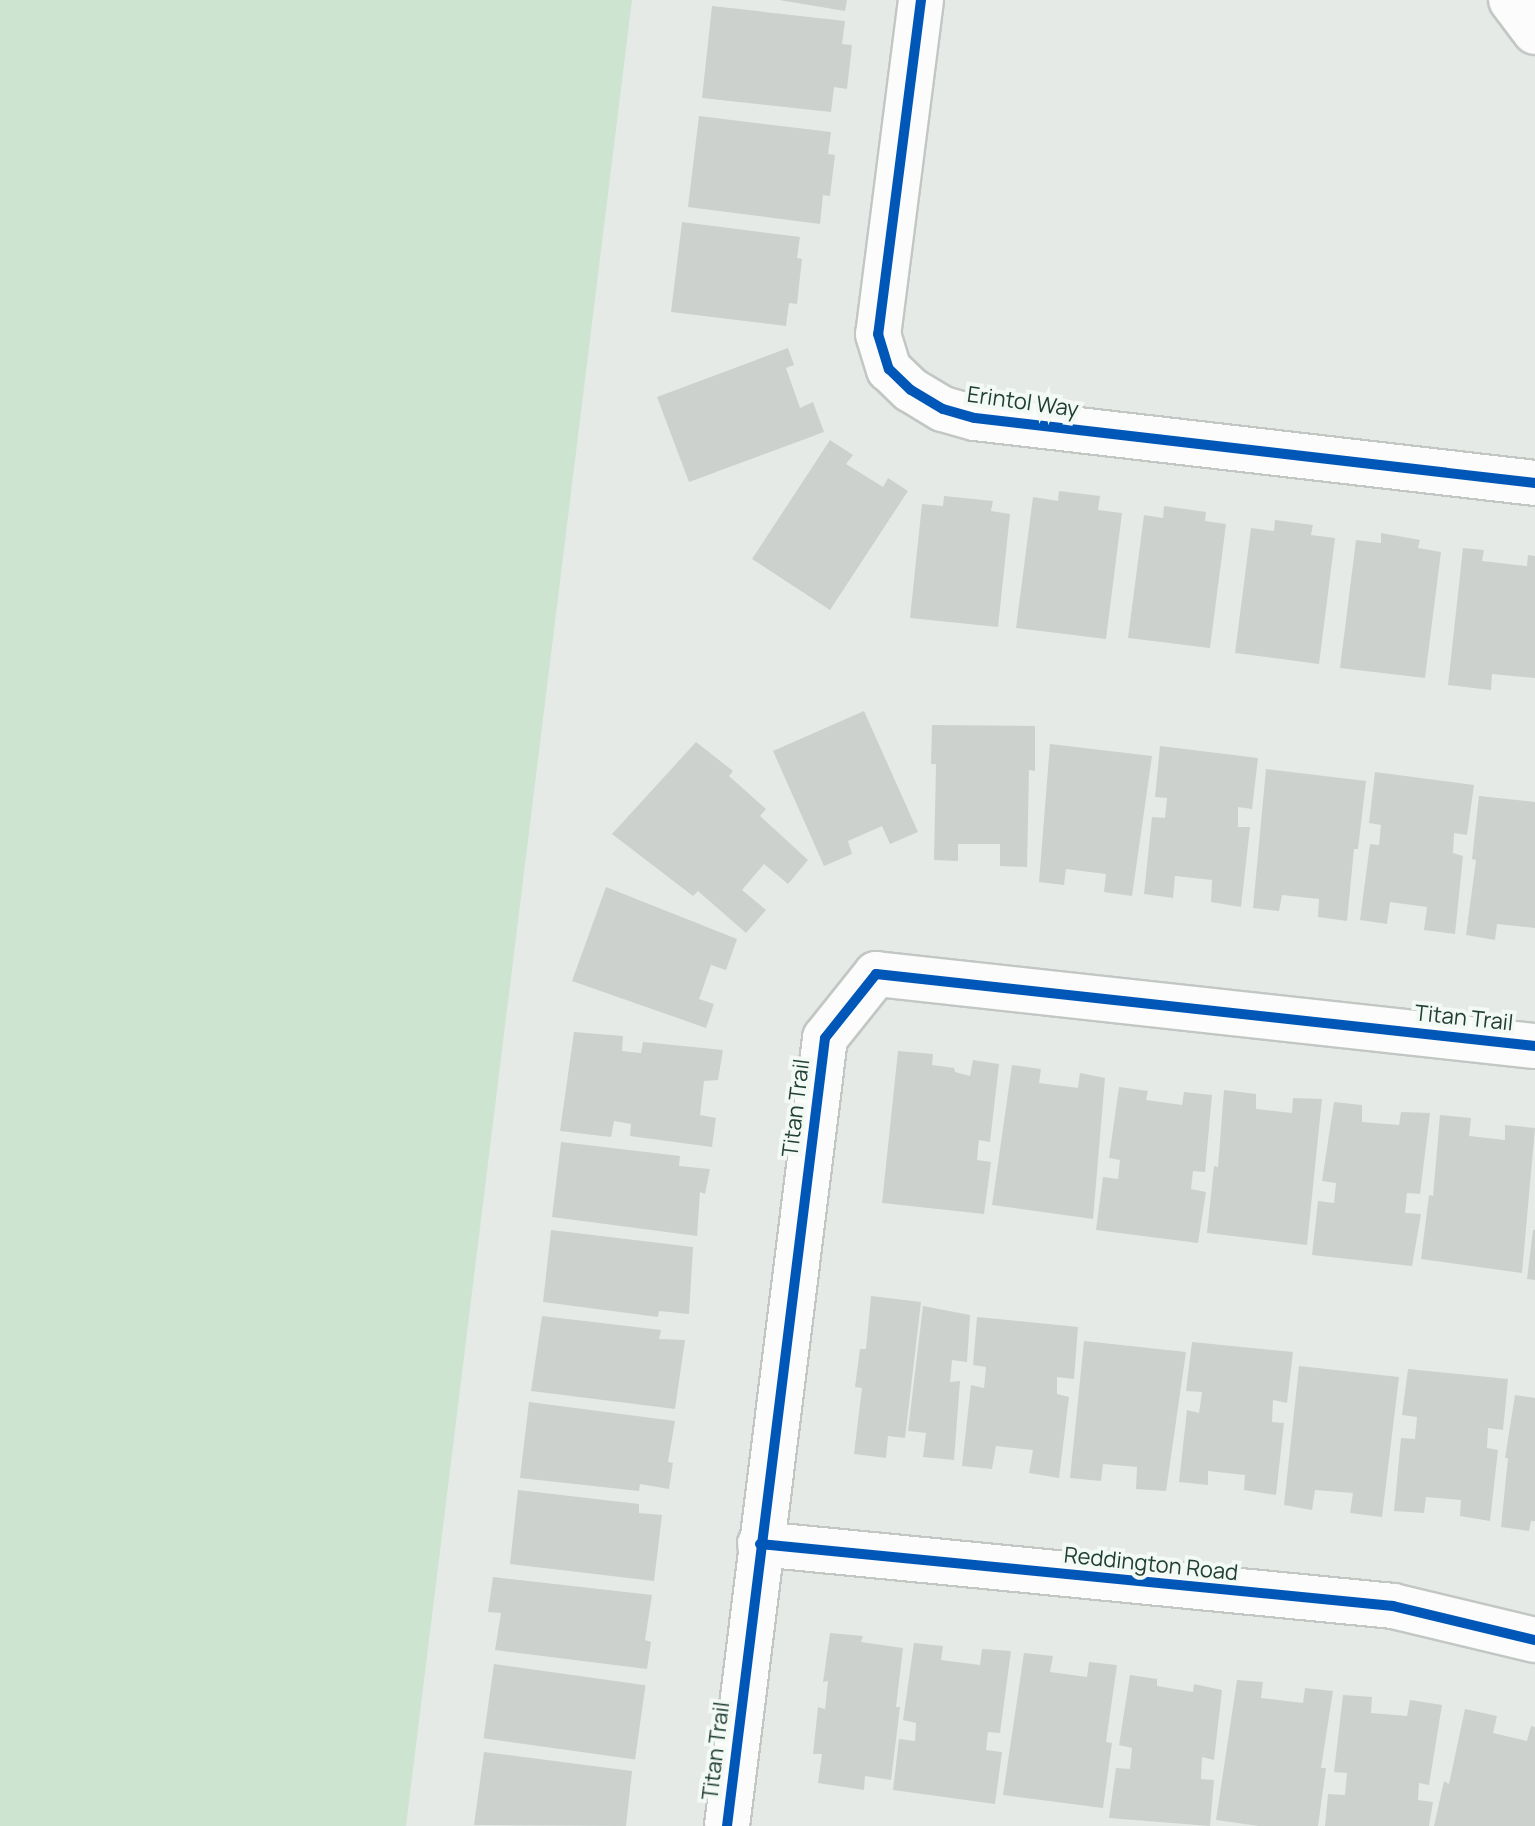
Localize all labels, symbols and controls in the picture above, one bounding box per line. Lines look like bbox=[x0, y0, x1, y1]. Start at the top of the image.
street label: Erintol Way bbox=[966, 381, 1080, 423]
street label: Titan Trail bbox=[1414, 1000, 1514, 1036]
street label: Titan Trail bbox=[777, 1057, 815, 1159]
street label: Reddington Road bbox=[1063, 1542, 1239, 1586]
street label: Titan Trail bbox=[697, 1700, 735, 1802]

